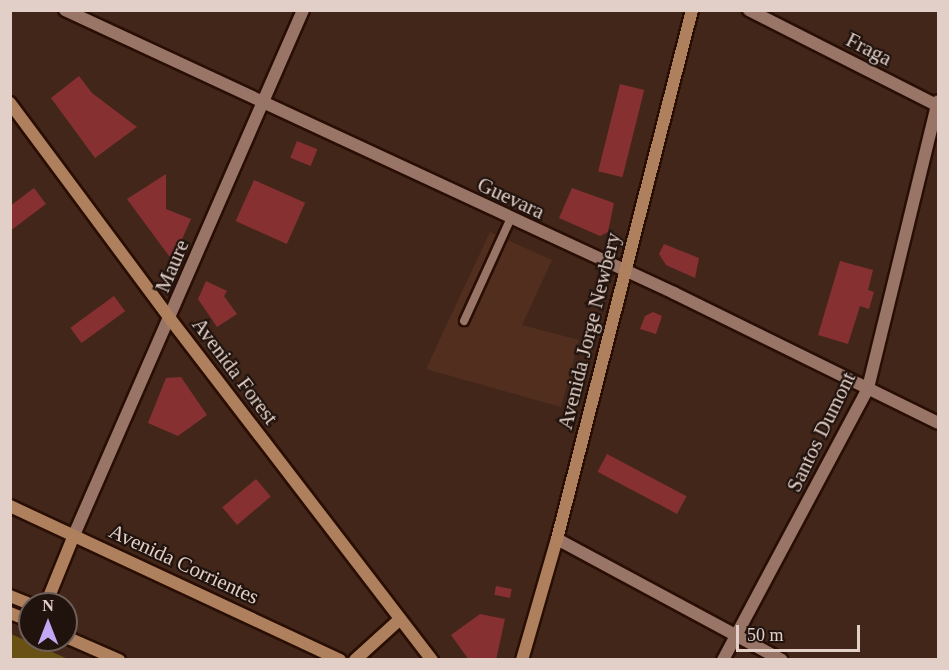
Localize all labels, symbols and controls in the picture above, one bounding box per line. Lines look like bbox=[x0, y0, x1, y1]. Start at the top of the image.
street label: Fraga bbox=[842, 27, 896, 71]
street label: Guevara bbox=[473, 172, 549, 224]
street label: Avenida Jorge Newbery bbox=[552, 230, 626, 432]
street label: Maure bbox=[150, 236, 194, 296]
street label: Avenida Forest bbox=[187, 313, 283, 429]
street label: Santos Dumont bbox=[781, 368, 861, 496]
street label: Avenida Corrientes bbox=[105, 518, 263, 610]
north arrow bbox=[18, 592, 78, 652]
text: N bbox=[42, 597, 54, 614]
scale bar bbox=[739, 613, 864, 651]
text: 50 m bbox=[747, 625, 784, 645]

